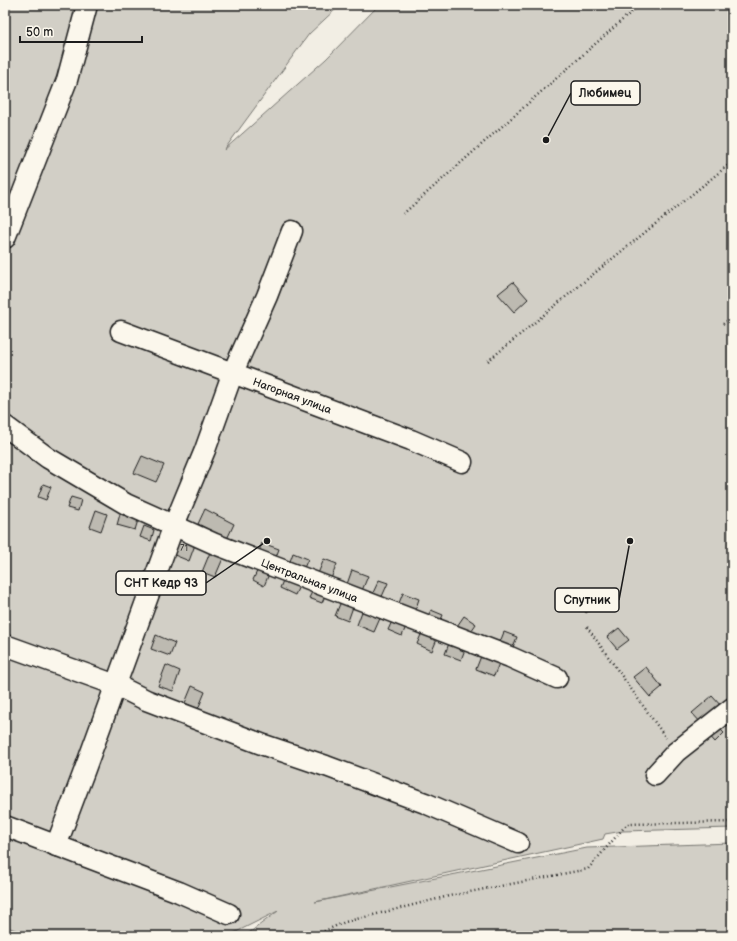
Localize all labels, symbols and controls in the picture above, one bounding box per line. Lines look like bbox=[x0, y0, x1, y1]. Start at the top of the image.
scale bar bbox=[20, 18, 142, 44]
text: 50 m bbox=[26, 25, 53, 40]
callout: Любимец bbox=[571, 81, 640, 105]
text: Любимец bbox=[578, 86, 632, 101]
street label: Нагорная улица bbox=[251, 375, 334, 416]
house number: 71 bbox=[180, 543, 188, 554]
street label: Центральная улица bbox=[259, 556, 360, 605]
callout: СНТ Кедр 93 bbox=[116, 571, 206, 595]
text: СНТ Кедр 93 bbox=[124, 576, 198, 591]
callout: Спутник bbox=[555, 588, 619, 612]
text: Спутник bbox=[563, 593, 611, 608]

